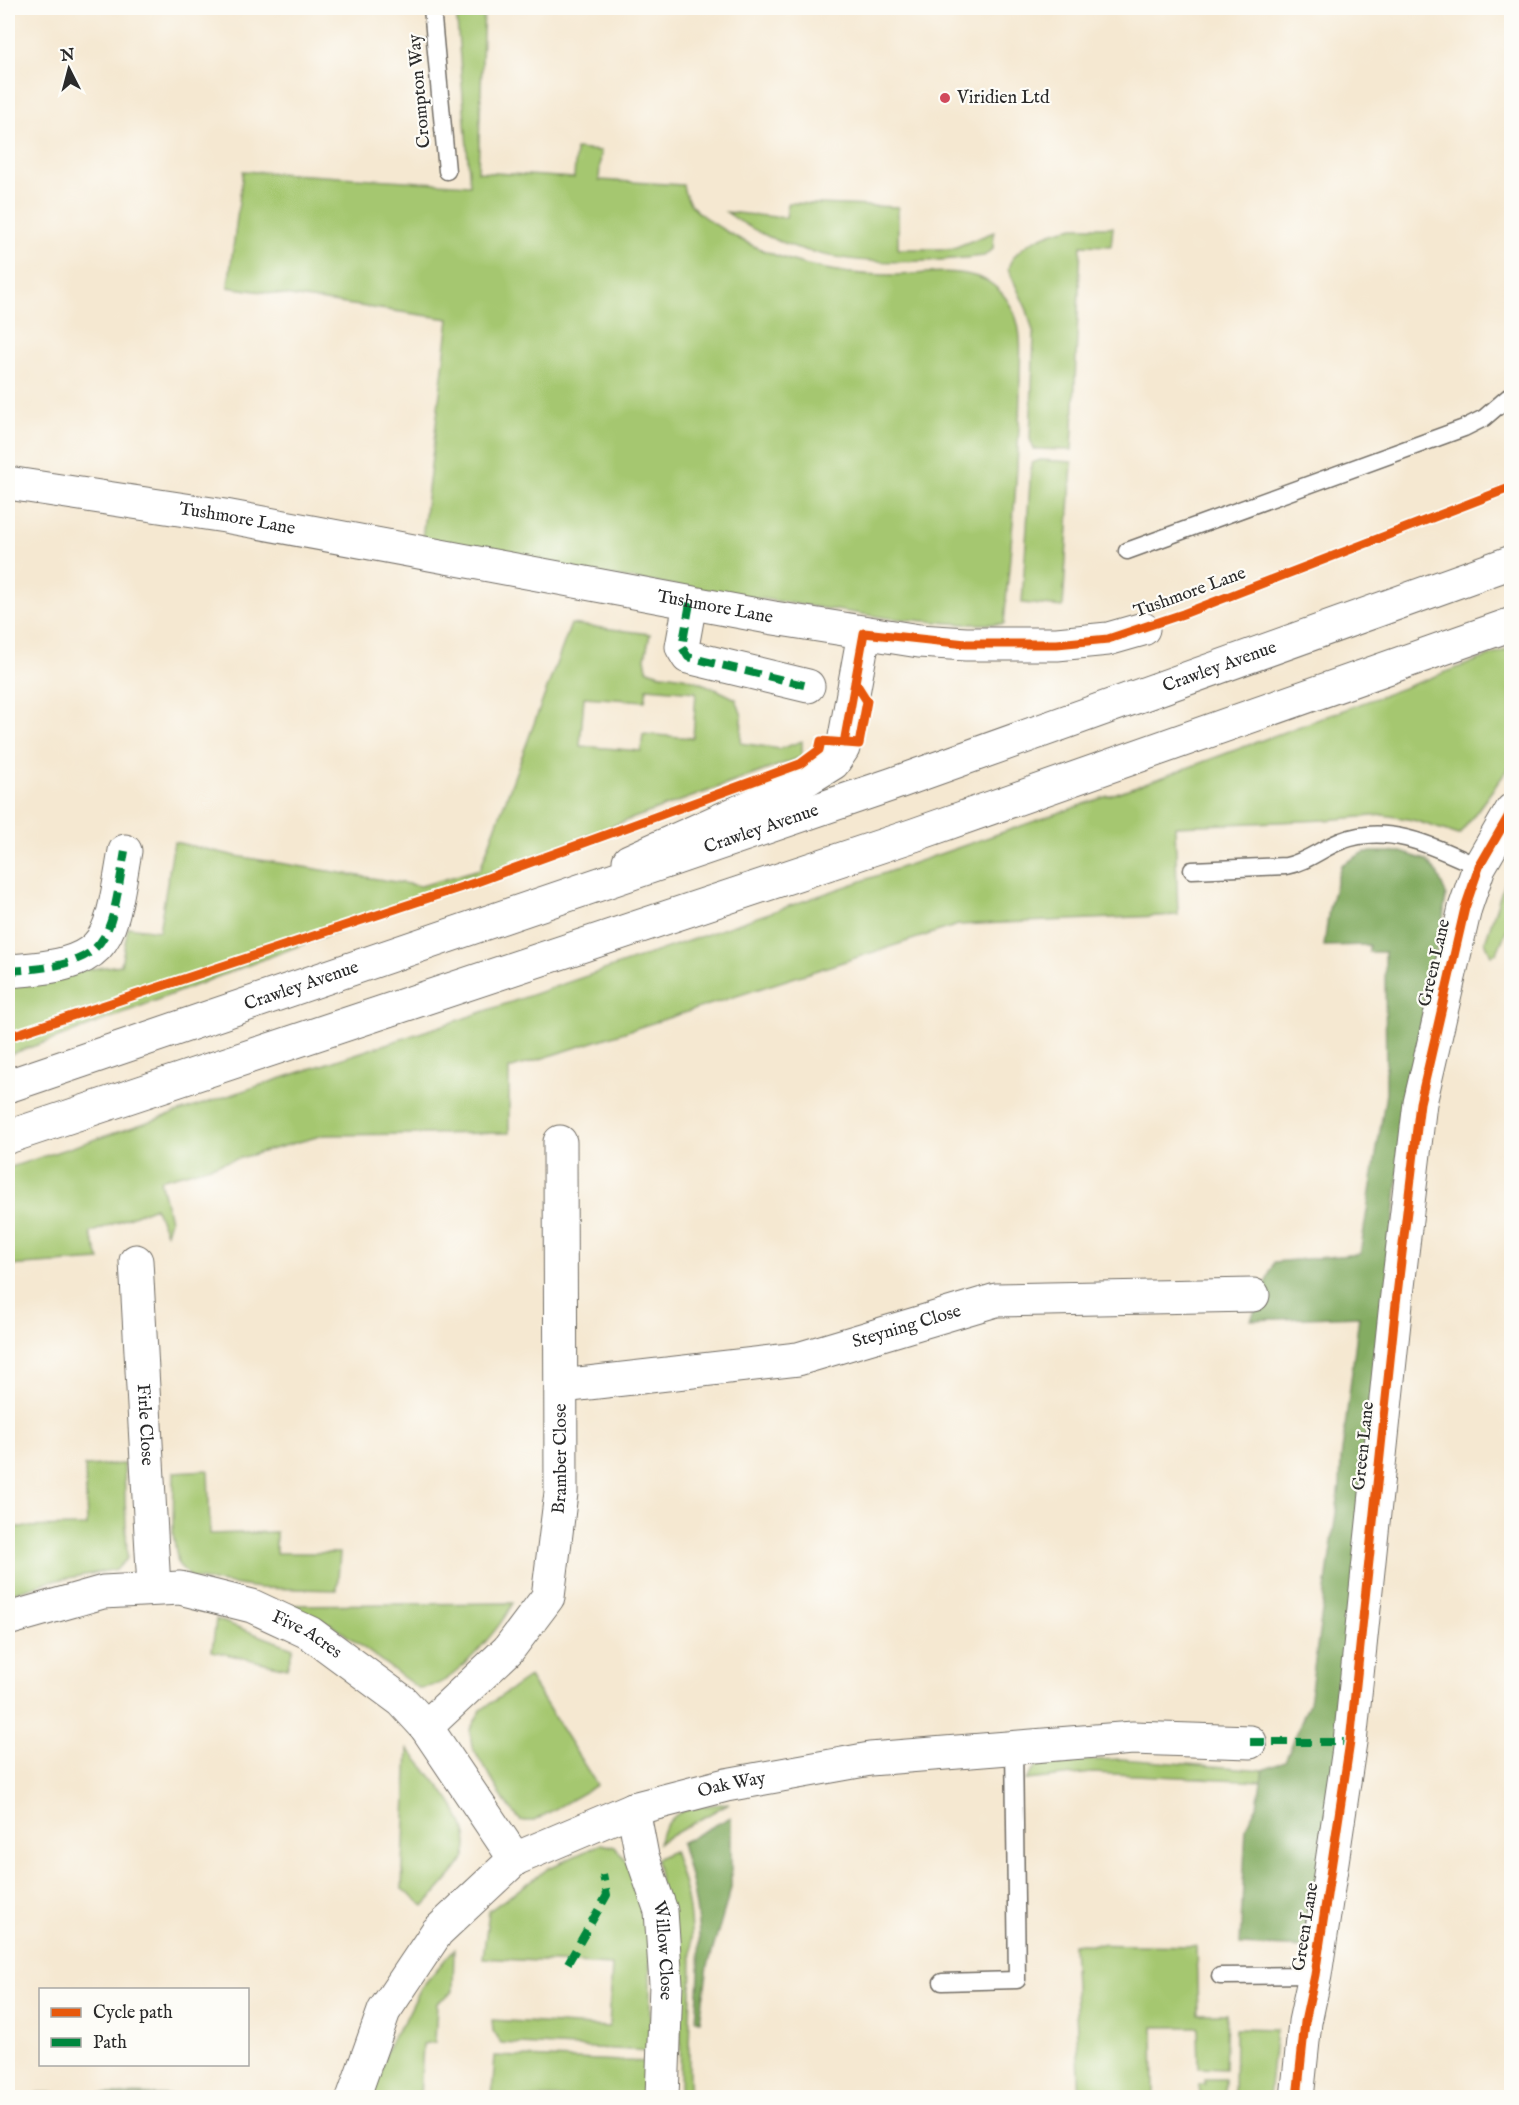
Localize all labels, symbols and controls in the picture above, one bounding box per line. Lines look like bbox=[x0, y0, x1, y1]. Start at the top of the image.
street label: Crompton Way bbox=[404, 33, 436, 149]
north arrow bbox=[39, 39, 99, 99]
text: N bbox=[59, 45, 76, 67]
place label: Viridien Ltd bbox=[956, 87, 1050, 110]
marker: Viridien Ltd bbox=[938, 91, 952, 105]
street label: Tushmore Lane bbox=[178, 498, 297, 540]
street label: Tushmore Lane bbox=[1131, 562, 1249, 624]
street label: Tushmore Lane bbox=[655, 585, 775, 629]
street label: Crawley Avenue bbox=[1159, 636, 1280, 698]
street label: Crawley Avenue bbox=[701, 799, 822, 859]
street label: Green Lane bbox=[1414, 917, 1456, 1009]
street label: Crawley Avenue bbox=[241, 956, 362, 1016]
street label: Steyning Close bbox=[850, 1300, 964, 1354]
street label: Firle Close bbox=[131, 1383, 159, 1466]
street label: Green Lane bbox=[1348, 1400, 1380, 1492]
street label: Bramber Close bbox=[547, 1403, 573, 1515]
street label: Five Acres bbox=[268, 1605, 346, 1664]
street label: Oak Way bbox=[695, 1767, 767, 1803]
street label: Green Lane bbox=[1288, 1881, 1324, 1973]
street label: Willow Close bbox=[647, 1898, 678, 2001]
legend bbox=[39, 1988, 249, 2066]
text: Cycle path bbox=[93, 2002, 173, 2025]
text: Path bbox=[93, 2032, 127, 2055]

